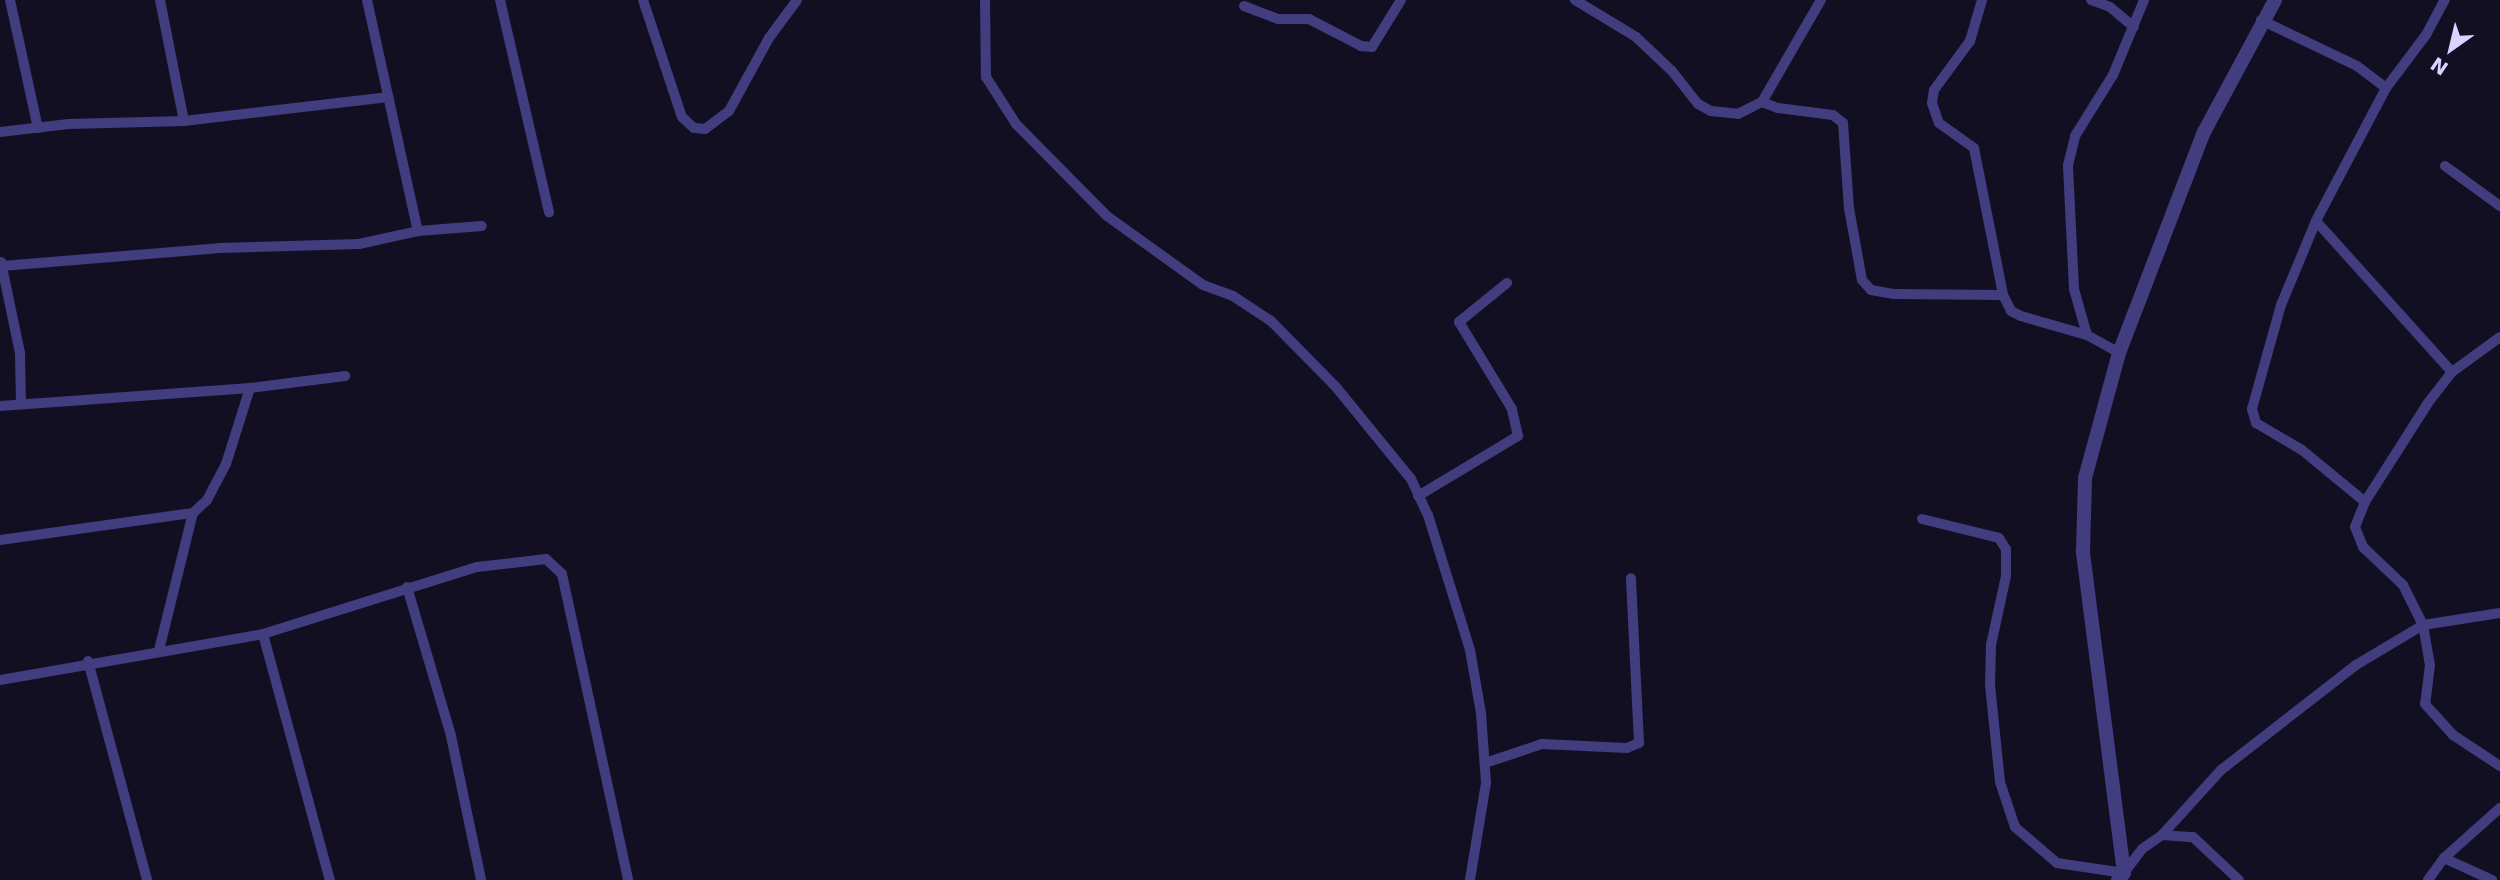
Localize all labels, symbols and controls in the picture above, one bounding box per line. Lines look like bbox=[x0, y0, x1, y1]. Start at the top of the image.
north arrow bbox=[2416, 14, 2486, 84]
text: N bbox=[2427, 53, 2452, 80]

